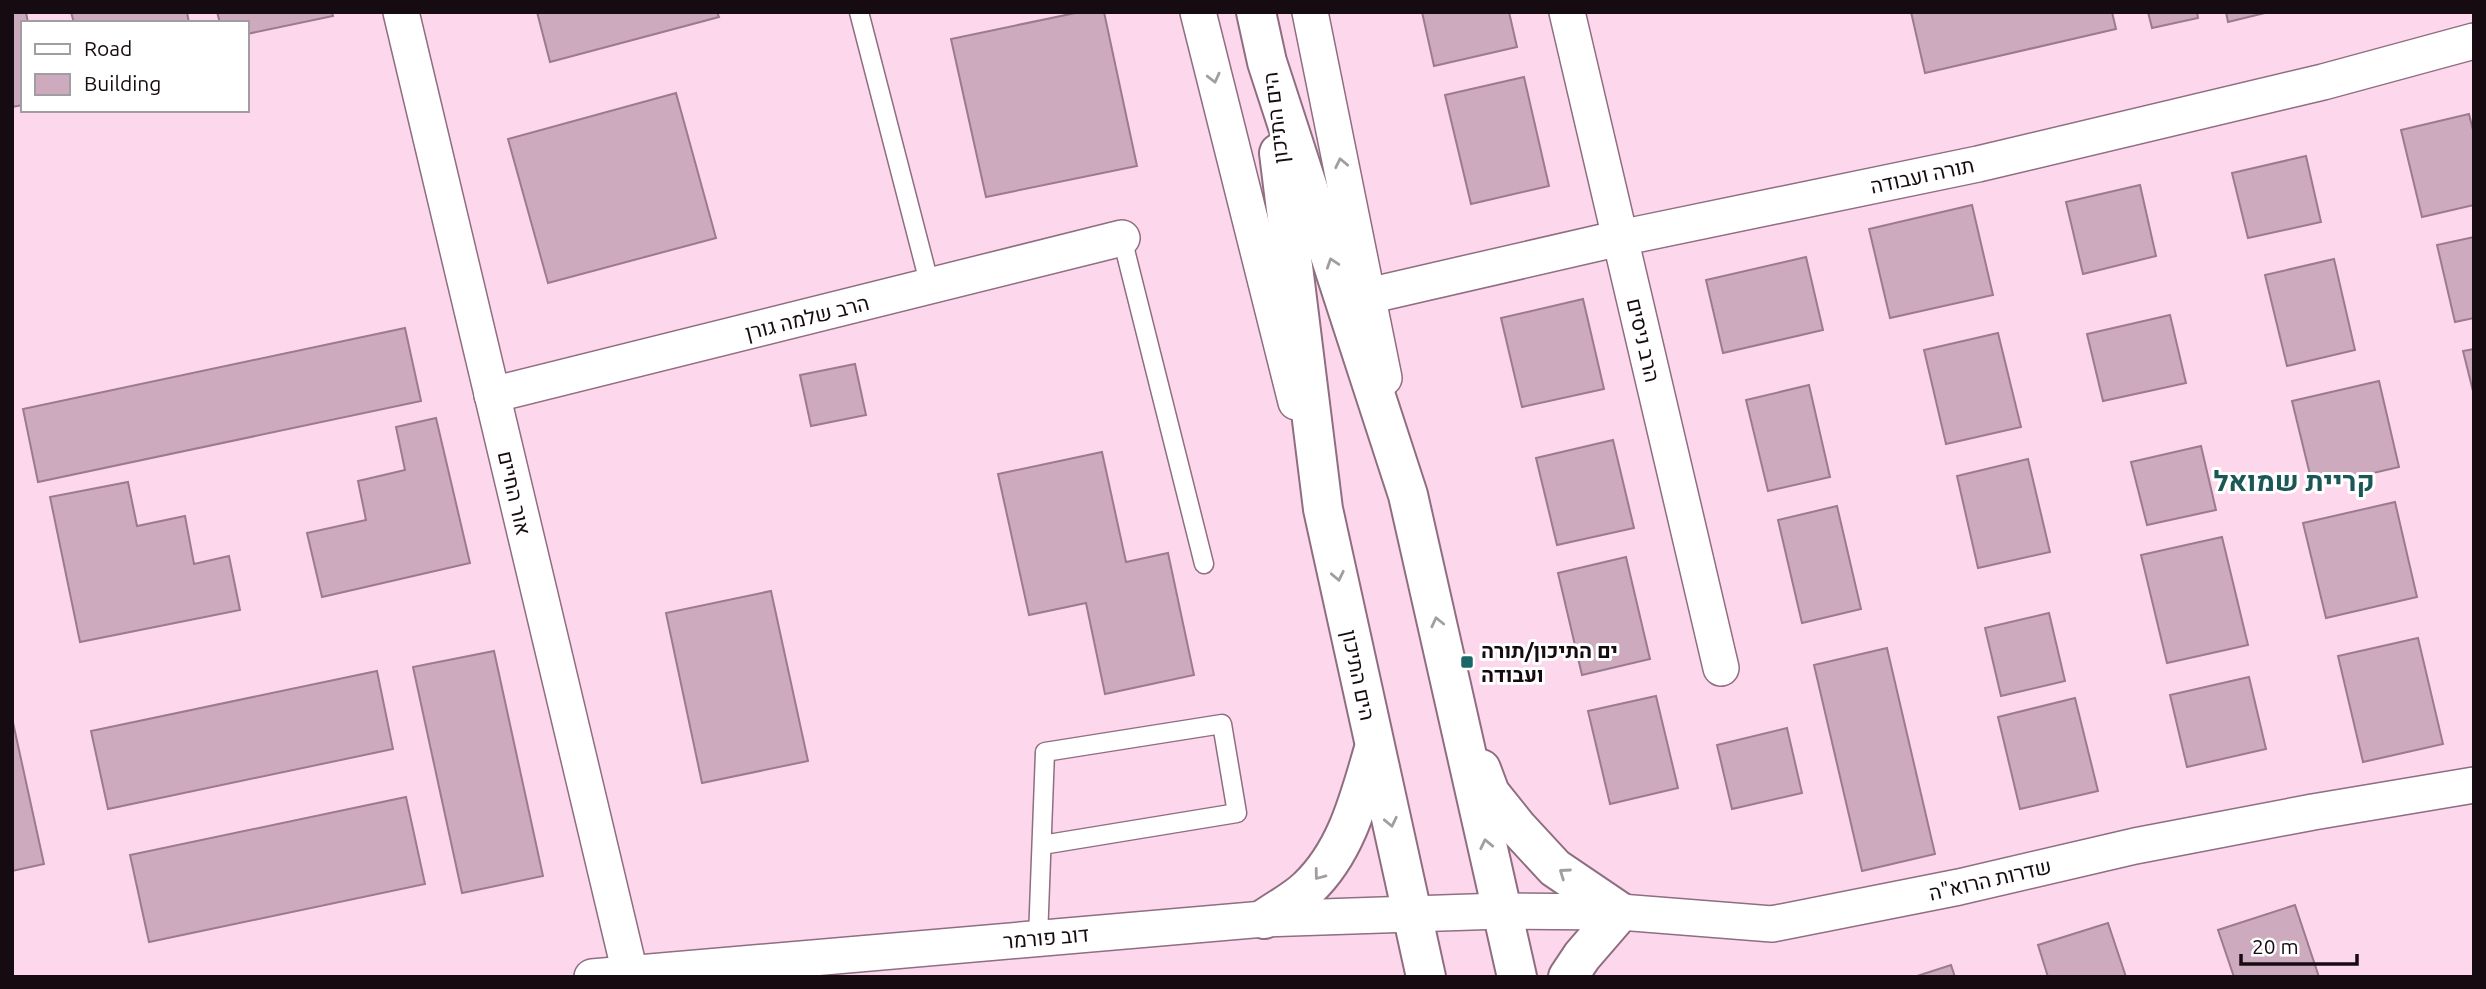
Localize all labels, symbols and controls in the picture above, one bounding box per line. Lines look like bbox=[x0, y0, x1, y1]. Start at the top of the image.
legend bbox=[21, 21, 248, 112]
text: Road bbox=[84, 36, 132, 60]
text: Building bbox=[84, 71, 161, 95]
street label: הים התיכון bbox=[1257, 71, 1293, 165]
one-way arrow bbox=[1206, 72, 1220, 84]
street label: תורה ועבודה bbox=[1868, 152, 1976, 198]
one-way arrow bbox=[1334, 157, 1349, 169]
one-way arrow bbox=[1326, 257, 1341, 269]
street label: הרב שלמה גורן bbox=[742, 290, 872, 344]
street label: הרב ניסים bbox=[1623, 296, 1665, 384]
street label: אור החיים bbox=[494, 448, 536, 538]
district label: קריית שמואל bbox=[2213, 465, 2375, 497]
one-way arrow bbox=[1329, 570, 1344, 582]
one-way arrow bbox=[1430, 616, 1445, 628]
street label: הים התיכון bbox=[1338, 627, 1380, 723]
place label: ים התיכון/תורה ועבודה bbox=[1481, 638, 1618, 686]
marker: ים התיכון/תורה ועבודה bbox=[1459, 654, 1475, 670]
one-way arrow bbox=[1383, 816, 1398, 828]
one-way arrow bbox=[1480, 838, 1495, 850]
street label: שדרות הרוא"ה bbox=[1926, 853, 2054, 905]
one-way arrow bbox=[1314, 867, 1327, 879]
one-way arrow bbox=[1559, 869, 1572, 881]
street label: דוב פורמר bbox=[1002, 921, 1090, 953]
scale bar bbox=[2241, 922, 2356, 966]
text: 20 m bbox=[2252, 934, 2299, 958]

